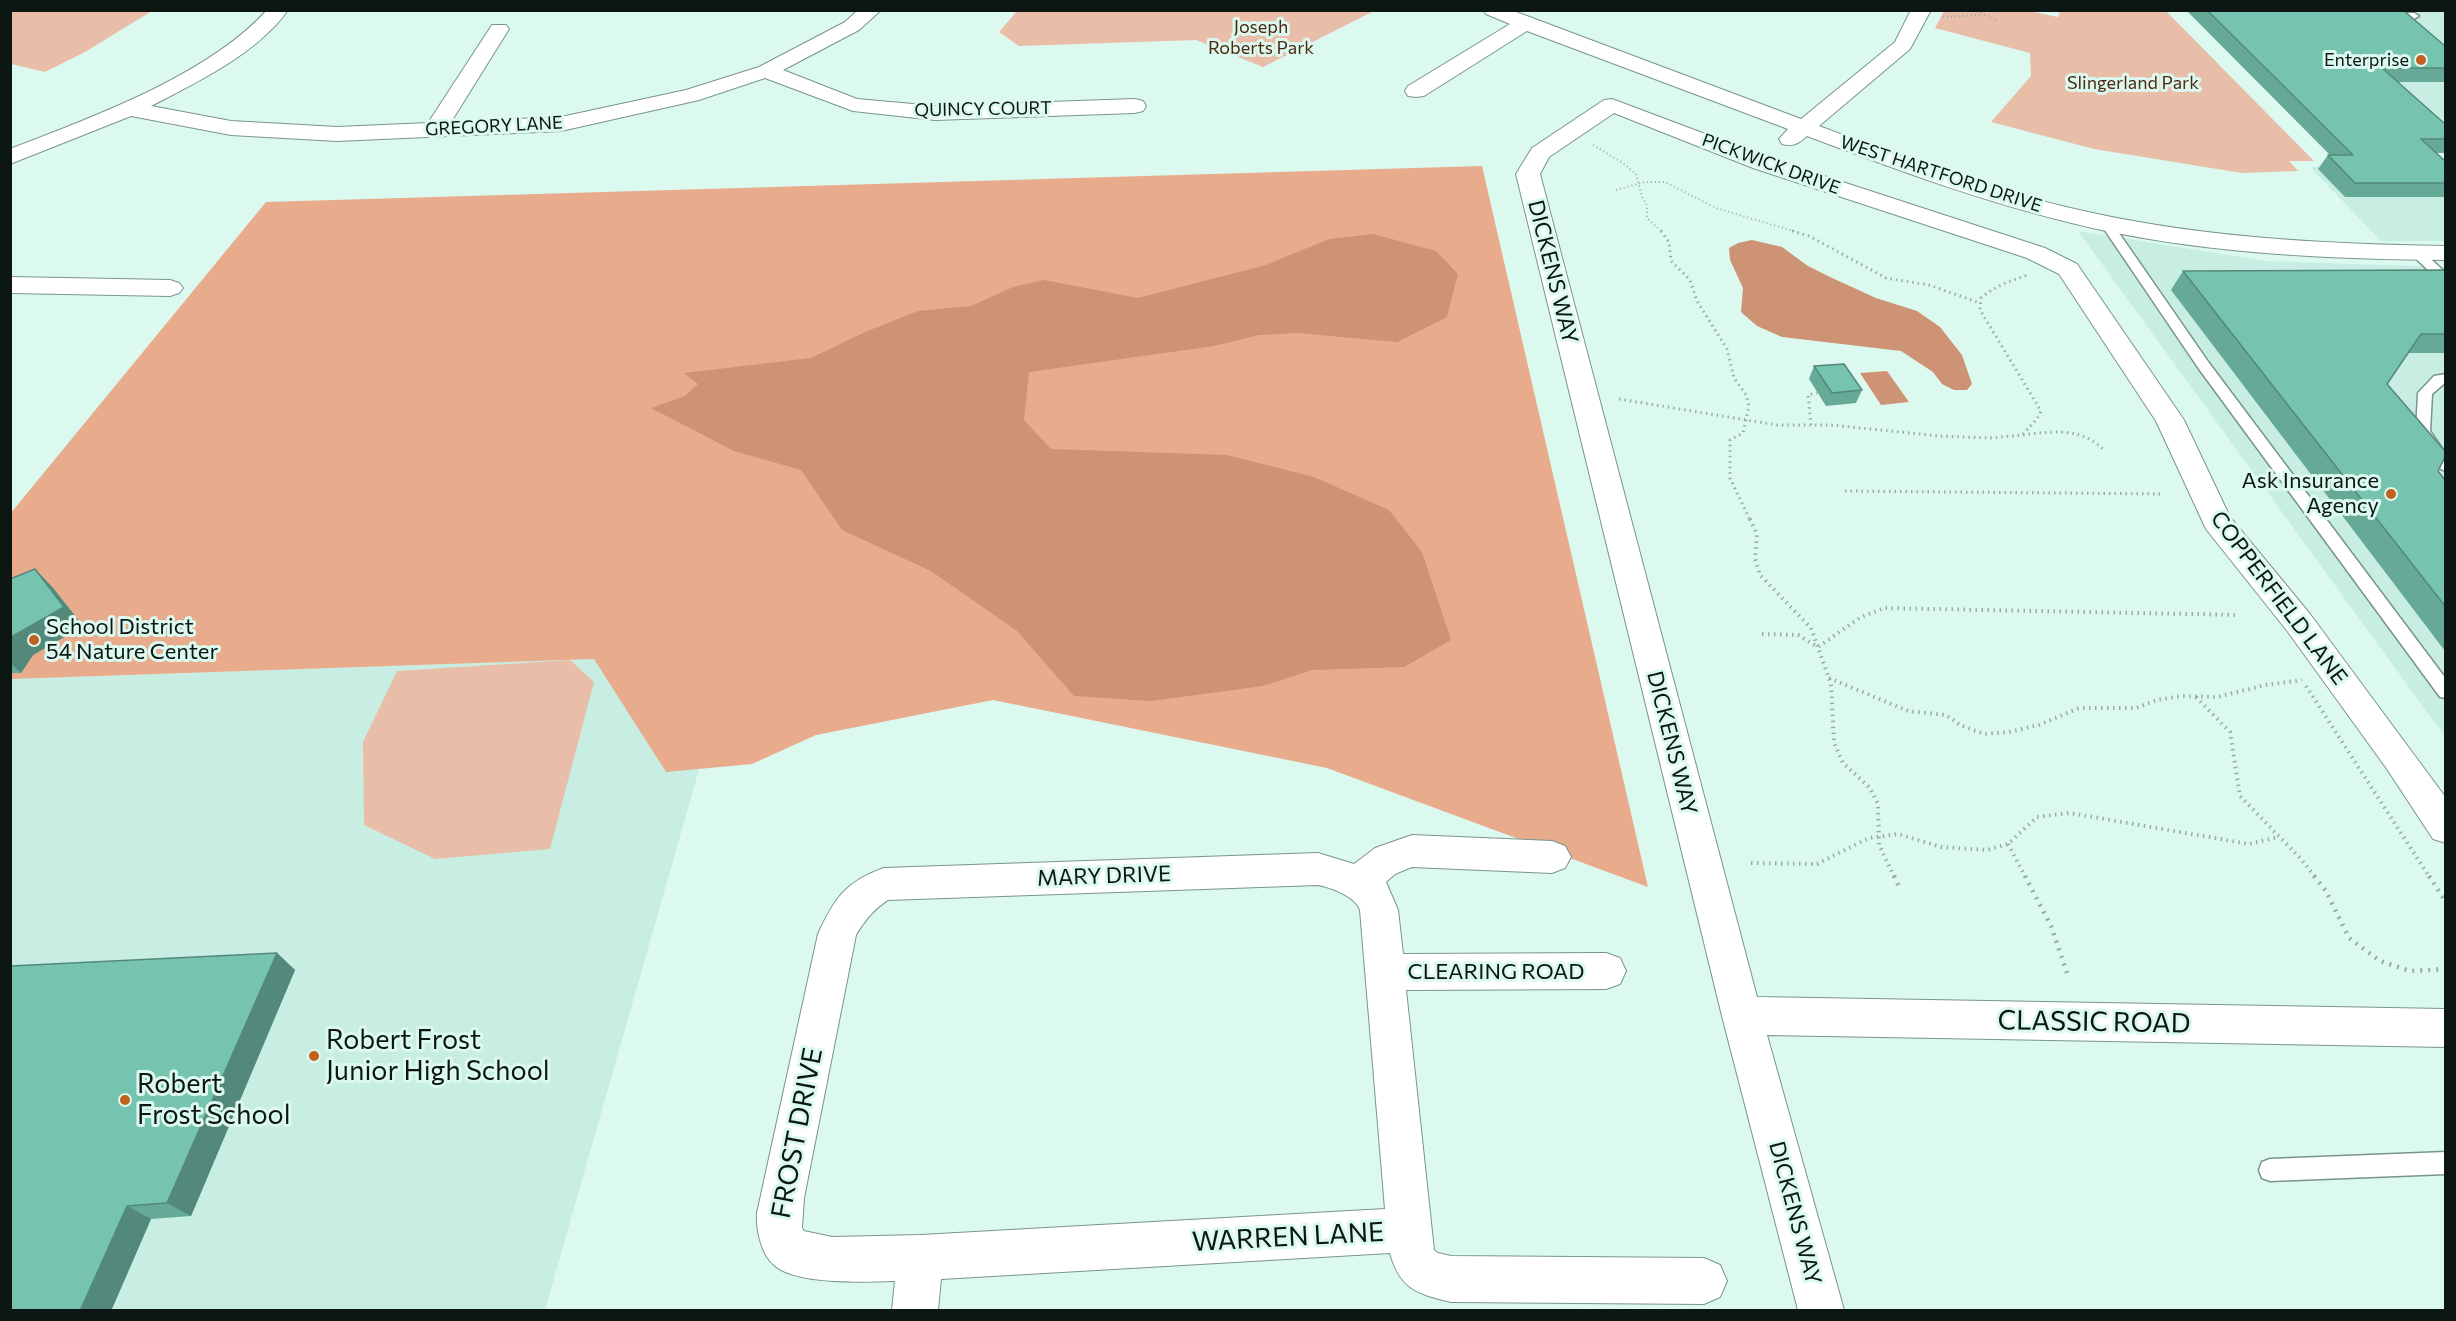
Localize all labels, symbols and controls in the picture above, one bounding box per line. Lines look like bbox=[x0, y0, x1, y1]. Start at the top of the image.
park label: Joseph Roberts Park bbox=[1208, 16, 1314, 58]
place label: Enterprise bbox=[2324, 49, 2409, 71]
marker: Enterprise bbox=[2414, 53, 2428, 67]
park label: Slingerland Park bbox=[2067, 72, 2199, 94]
street label: QUINCY COURT bbox=[914, 97, 1052, 121]
street label: GREGORY LANE bbox=[425, 112, 563, 140]
street label: PICKWICK DRIVE bbox=[1699, 129, 1843, 199]
street label: WEST HARTFORD DRIVE bbox=[1837, 131, 2045, 217]
street label: DICKENS WAY bbox=[1522, 197, 1584, 347]
place label: Ask Insurance Agency bbox=[2241, 468, 2379, 520]
marker: Ask Insurance Agency bbox=[2384, 487, 2398, 501]
street label: COPPERFIELD LANE bbox=[2205, 506, 2353, 690]
place label: School District 54 Nature Center bbox=[46, 614, 218, 666]
marker: School District 54 Nature Center bbox=[27, 633, 41, 647]
street label: DICKENS WAY bbox=[1641, 668, 1703, 818]
street label: MARY DRIVE bbox=[1036, 860, 1172, 892]
street label: CLEARING ROAD bbox=[1408, 959, 1584, 985]
street label: CLASSIC ROAD bbox=[1997, 1004, 2191, 1040]
place label: Robert Frost Junior High School bbox=[326, 1024, 550, 1087]
street label: FROST DRIVE bbox=[765, 1045, 829, 1221]
marker: Robert Frost Junior High School bbox=[307, 1049, 321, 1063]
place label: Robert Frost School bbox=[137, 1068, 291, 1131]
marker: Robert Frost School bbox=[118, 1093, 132, 1107]
street label: DICKENS WAY bbox=[1763, 1138, 1827, 1288]
street label: WARREN LANE bbox=[1191, 1216, 1385, 1258]

